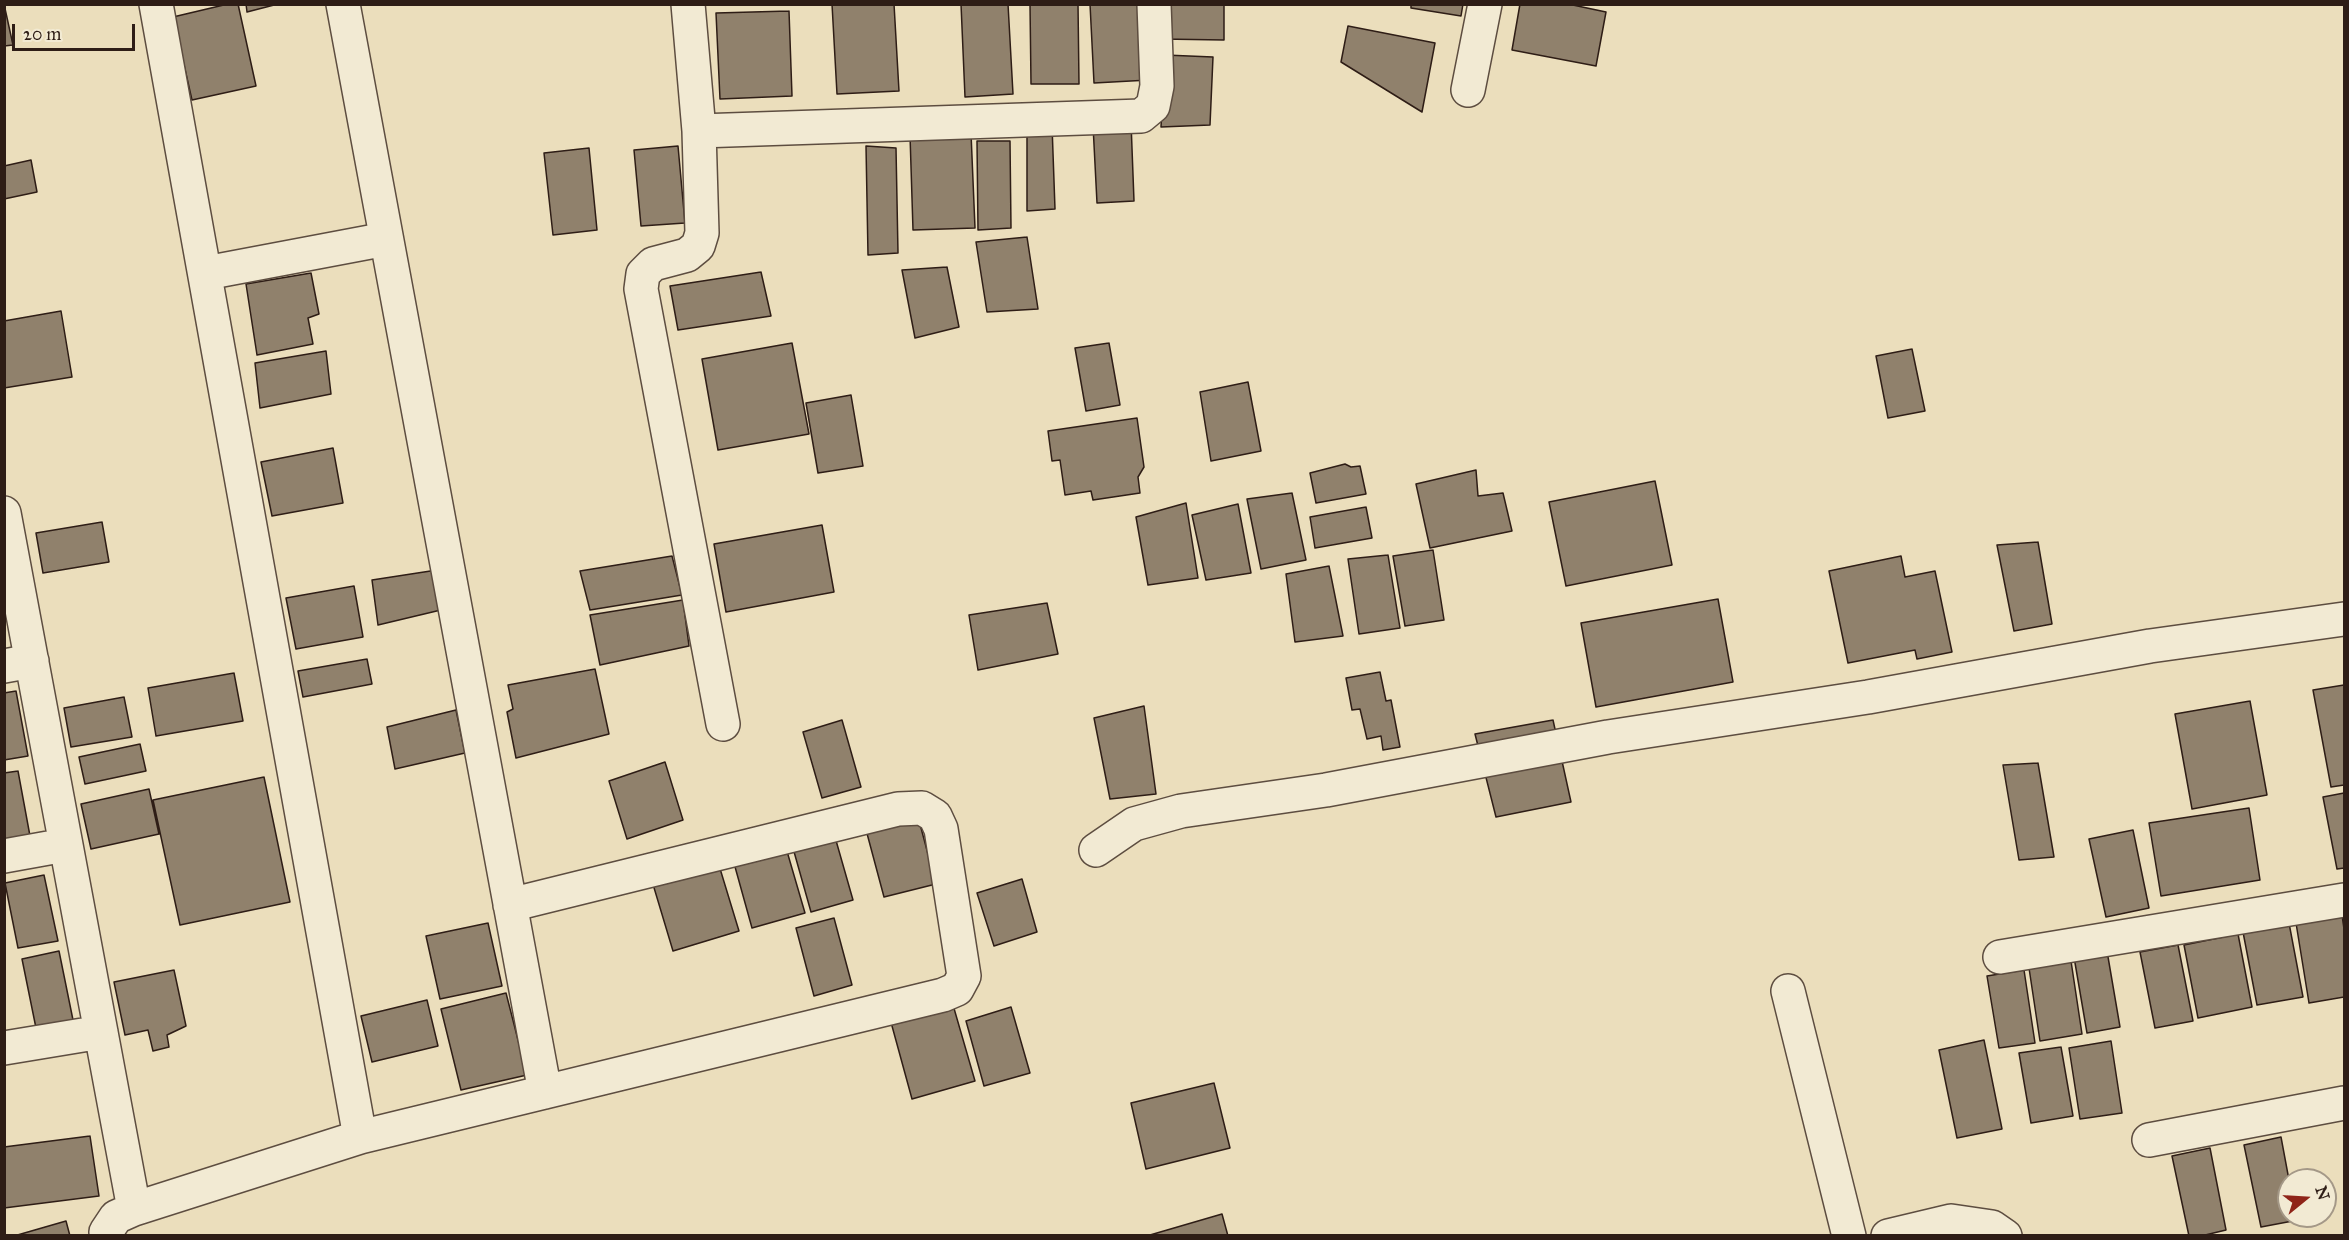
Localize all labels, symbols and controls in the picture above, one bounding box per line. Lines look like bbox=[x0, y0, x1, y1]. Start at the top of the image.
scale bar bbox=[15, 12, 138, 50]
text: 20 m bbox=[23, 23, 61, 45]
north arrow bbox=[2277, 1168, 2337, 1228]
text: N bbox=[2312, 1184, 2334, 1202]

